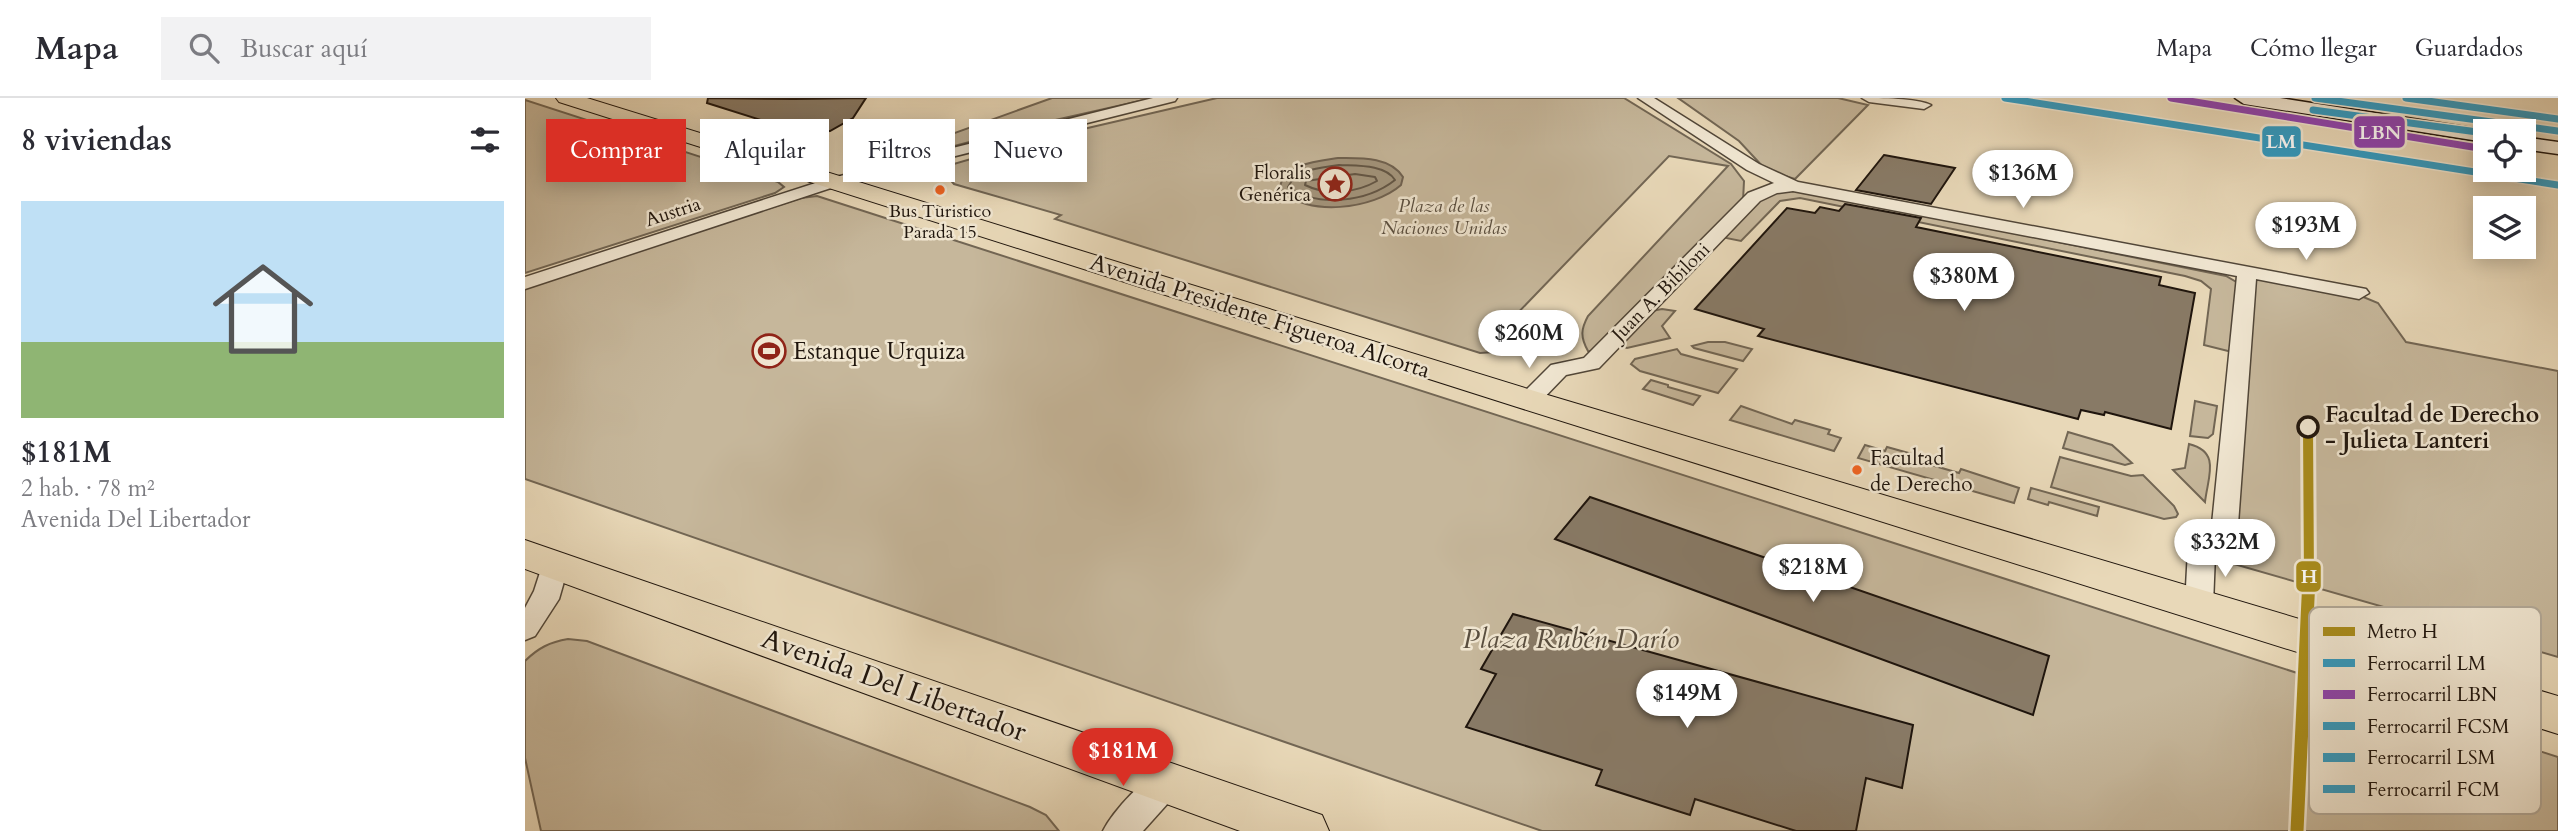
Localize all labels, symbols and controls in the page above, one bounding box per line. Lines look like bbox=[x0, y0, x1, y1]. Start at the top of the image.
search box bbox=[161, 17, 651, 80]
text: Mapa bbox=[35, 26, 119, 71]
icon: search bbox=[185, 29, 223, 67]
text: Buscar aquí bbox=[241, 31, 368, 66]
text: Mapa bbox=[2156, 32, 2212, 65]
text: Cómo llegar bbox=[2250, 32, 2377, 65]
text: Guardados bbox=[2415, 32, 2523, 65]
line badge: LBN bbox=[2353, 115, 2406, 149]
chip: Comprar bbox=[546, 119, 686, 182]
chip: Alquilar bbox=[700, 119, 829, 182]
chip: Filtros bbox=[843, 119, 955, 182]
chip: Nuevo bbox=[969, 119, 1087, 182]
map controls bbox=[2473, 119, 2536, 259]
button: locate bbox=[2473, 119, 2536, 182]
text: 8 viviendas bbox=[21, 120, 172, 161]
text: LBN bbox=[2359, 120, 2402, 146]
icon: filters bbox=[466, 121, 504, 159]
line badge: LM bbox=[2261, 125, 2302, 158]
text: LM bbox=[2266, 129, 2297, 155]
pin: $136M bbox=[1974, 150, 2072, 210]
text: $136M bbox=[1988, 157, 2058, 188]
place label: Floralis Genérica bbox=[1239, 160, 1311, 208]
place icon: Floralis Genérica bbox=[1316, 165, 1354, 203]
marker: Bus Turistico Parada 15 bbox=[933, 183, 947, 197]
street label: Austria bbox=[642, 191, 704, 233]
park label: Plaza de las Naciones Unidas bbox=[1381, 193, 1507, 241]
button: layers bbox=[2473, 196, 2536, 259]
place label: Bus Turistico Parada 15 bbox=[889, 199, 991, 245]
pin: $193M bbox=[2257, 202, 2355, 262]
text: $193M bbox=[2271, 209, 2341, 240]
street label: Juan A. Bibiloni bbox=[1604, 237, 1716, 349]
icon: home bbox=[200, 246, 326, 372]
street label: Avenida Presidente Figueroa Alcorta bbox=[1086, 246, 1434, 386]
pin: $380M bbox=[1915, 254, 2013, 313]
text: $380M bbox=[1929, 260, 1999, 291]
pin: $260M bbox=[1480, 310, 1578, 370]
text: $260M bbox=[1494, 317, 1564, 348]
sports icon: Estanque Urquiza bbox=[750, 332, 788, 370]
place label: Estanque Urquiza bbox=[793, 336, 966, 367]
place label: Facultad de Derecho - Julieta Lanteri bbox=[2325, 399, 2539, 456]
marker: Facultad de Derecho - Julieta Lanteri bbox=[2297, 416, 2319, 438]
text: $181M bbox=[21, 432, 112, 473]
place label: Facultad de Derecho bbox=[1870, 444, 1973, 499]
marker: Facultad de Derecho bbox=[1850, 463, 1864, 477]
text: 2 hab. · 78 m² bbox=[21, 473, 155, 504]
text: Avenida Del Libertador bbox=[21, 504, 250, 535]
pin: $332M bbox=[2176, 519, 2274, 579]
text: $332M bbox=[2190, 526, 2260, 557]
pin: $218M bbox=[1764, 545, 1862, 604]
text: $218M bbox=[1778, 551, 1848, 582]
line badge: H bbox=[2295, 560, 2322, 593]
text: H bbox=[2301, 564, 2318, 590]
legend bbox=[2309, 607, 2541, 814]
street label: Avenida Del Libertador bbox=[756, 619, 1032, 751]
text: Metro H bbox=[2367, 619, 2438, 645]
park label: Plaza Rubén Darío bbox=[1463, 620, 1679, 658]
text: Ferrocarril LM bbox=[2367, 651, 2486, 677]
pin: $149M bbox=[1638, 670, 1736, 730]
text: $149M bbox=[1652, 677, 1722, 708]
text: Ferrocarril LBN bbox=[2367, 682, 2497, 708]
text: Ferrocarril FCSM bbox=[2367, 714, 2509, 740]
pin: $181M bbox=[1074, 728, 1172, 788]
text: $181M bbox=[1088, 735, 1158, 766]
text: Ferrocarril LSM bbox=[2367, 745, 2496, 771]
text: Ferrocarril FCM bbox=[2367, 777, 2500, 803]

